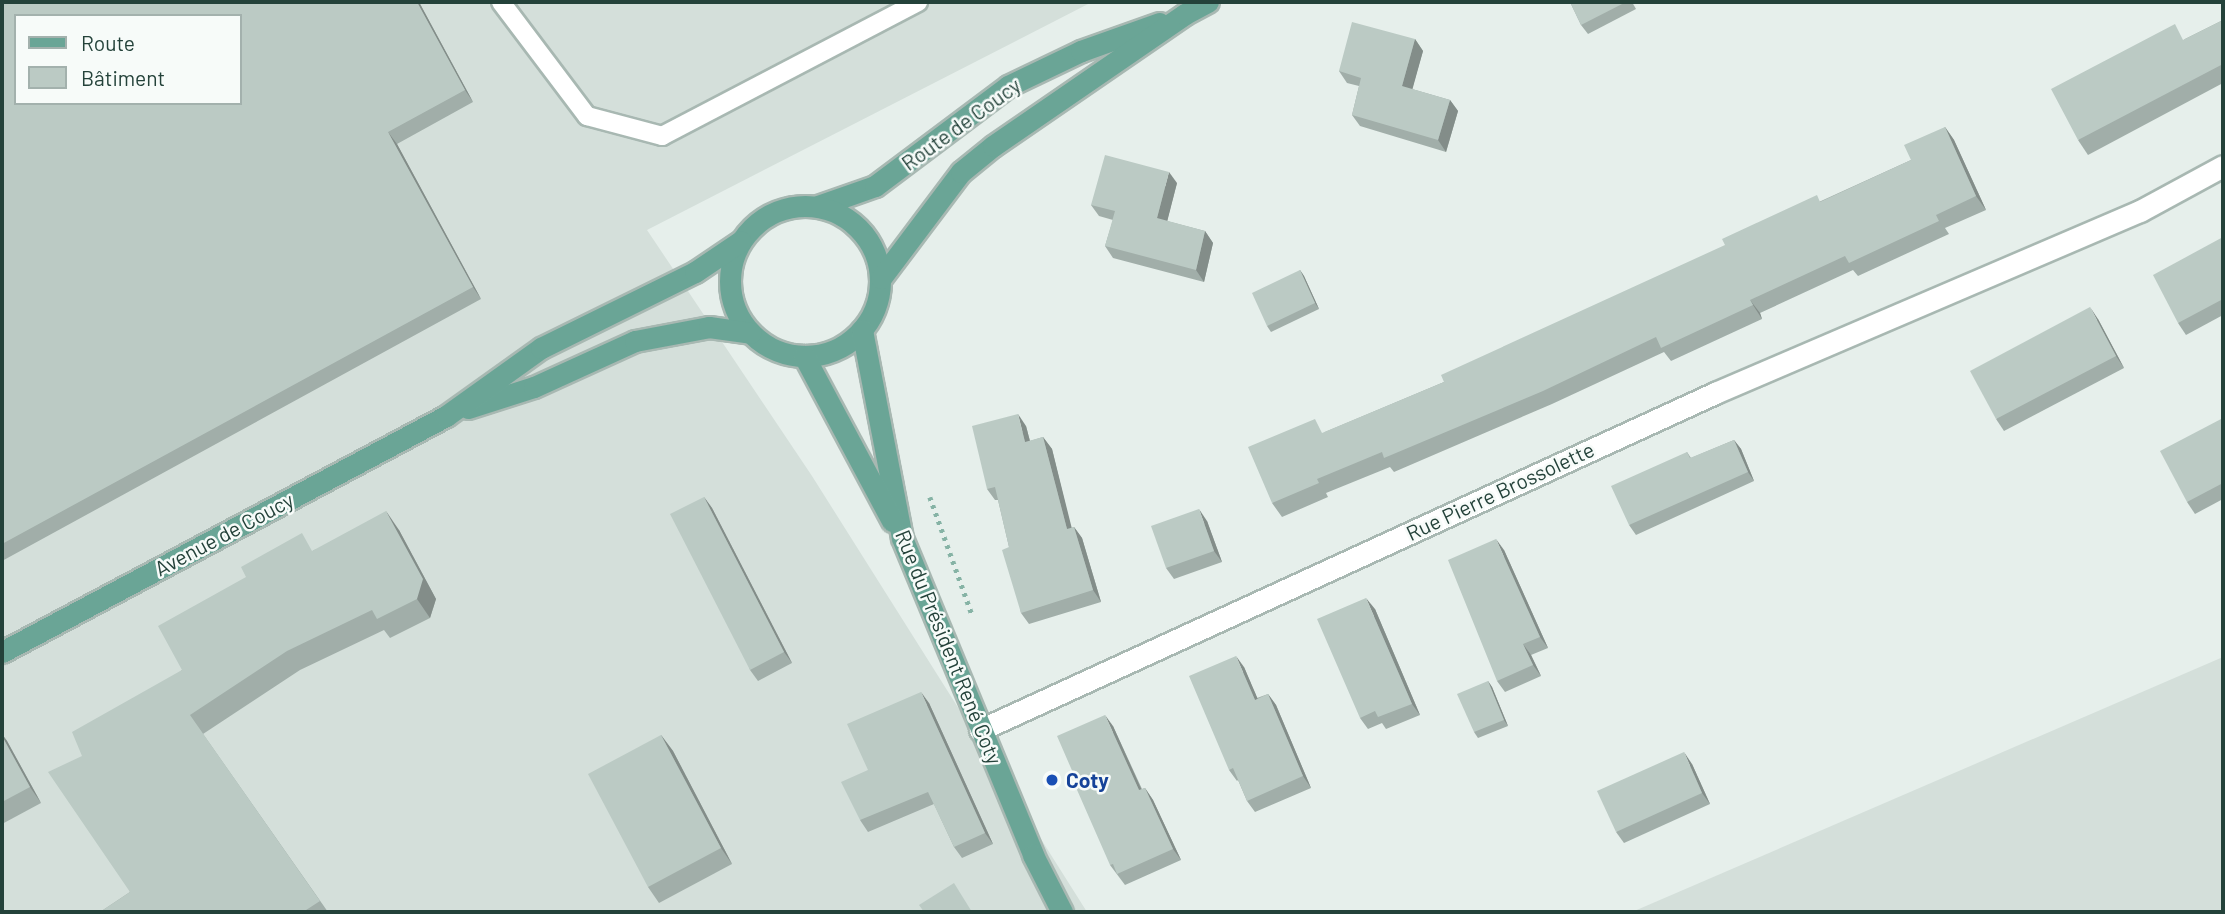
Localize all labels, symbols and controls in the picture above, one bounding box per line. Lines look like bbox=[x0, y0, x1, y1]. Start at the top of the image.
legend bbox=[14, 14, 242, 105]
text: Route bbox=[81, 30, 135, 55]
text: Bâtiment bbox=[81, 65, 165, 90]
street label: Route de Coucy bbox=[897, 72, 1025, 176]
street label: Rue Pierre Brossolette bbox=[1402, 436, 1598, 546]
street label: Avenue de Coucy bbox=[150, 487, 298, 581]
street label: Rue du Président René Coty bbox=[890, 526, 1008, 768]
place label: Coty bbox=[1066, 767, 1109, 793]
marker: Coty bbox=[1044, 772, 1060, 788]

